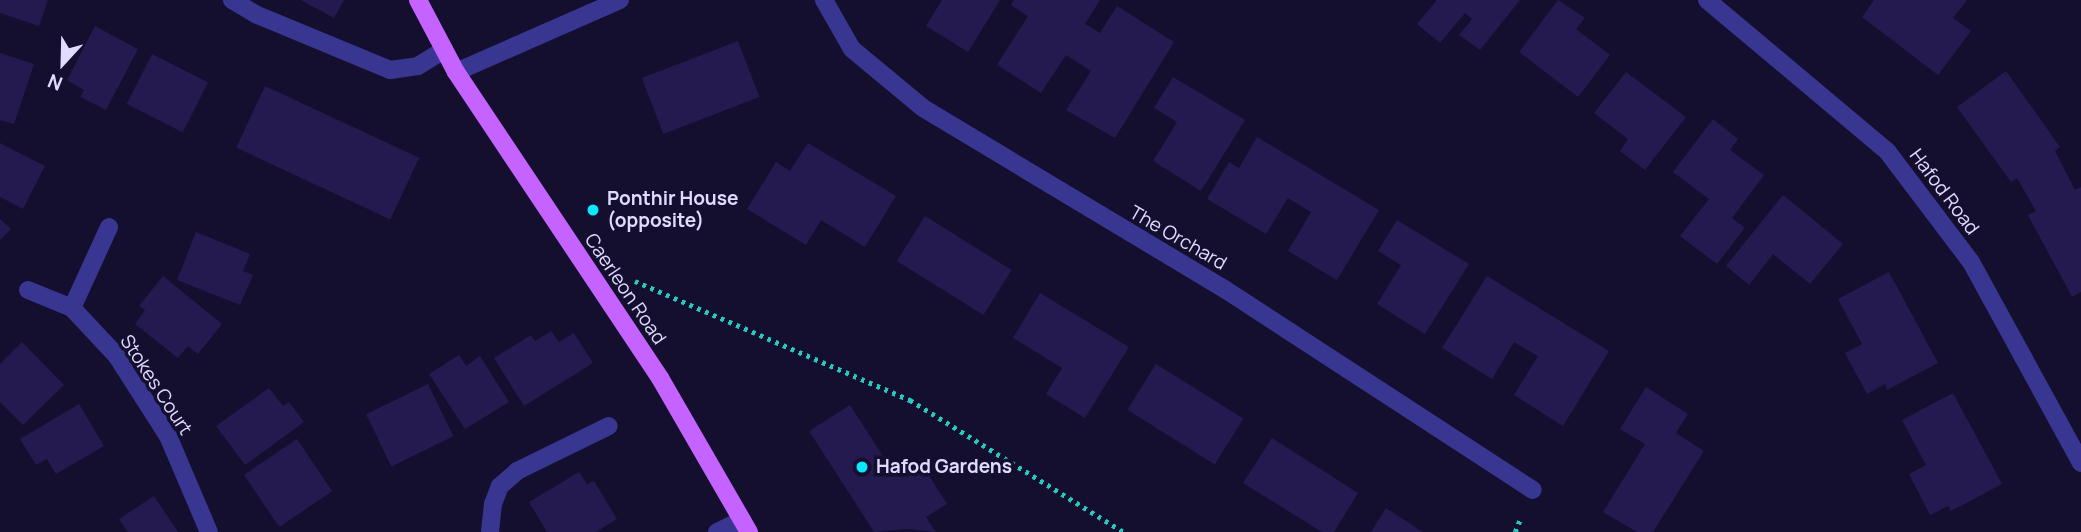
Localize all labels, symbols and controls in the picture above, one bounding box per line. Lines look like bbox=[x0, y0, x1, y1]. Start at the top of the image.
north arrow bbox=[28, 28, 98, 98]
text: N bbox=[44, 68, 66, 97]
street label: Hafod Road bbox=[1904, 145, 1984, 239]
place label: Ponthir House (opposite) bbox=[607, 188, 738, 232]
street label: The Orchard bbox=[1125, 201, 1231, 275]
marker: Ponthir House (opposite) bbox=[585, 202, 601, 218]
street label: Caerleon Road bbox=[579, 229, 671, 349]
street label: Stokes Court bbox=[115, 331, 197, 439]
place label: Hafod Gardens bbox=[876, 456, 1012, 478]
marker: Hafod Gardens bbox=[854, 459, 870, 475]

